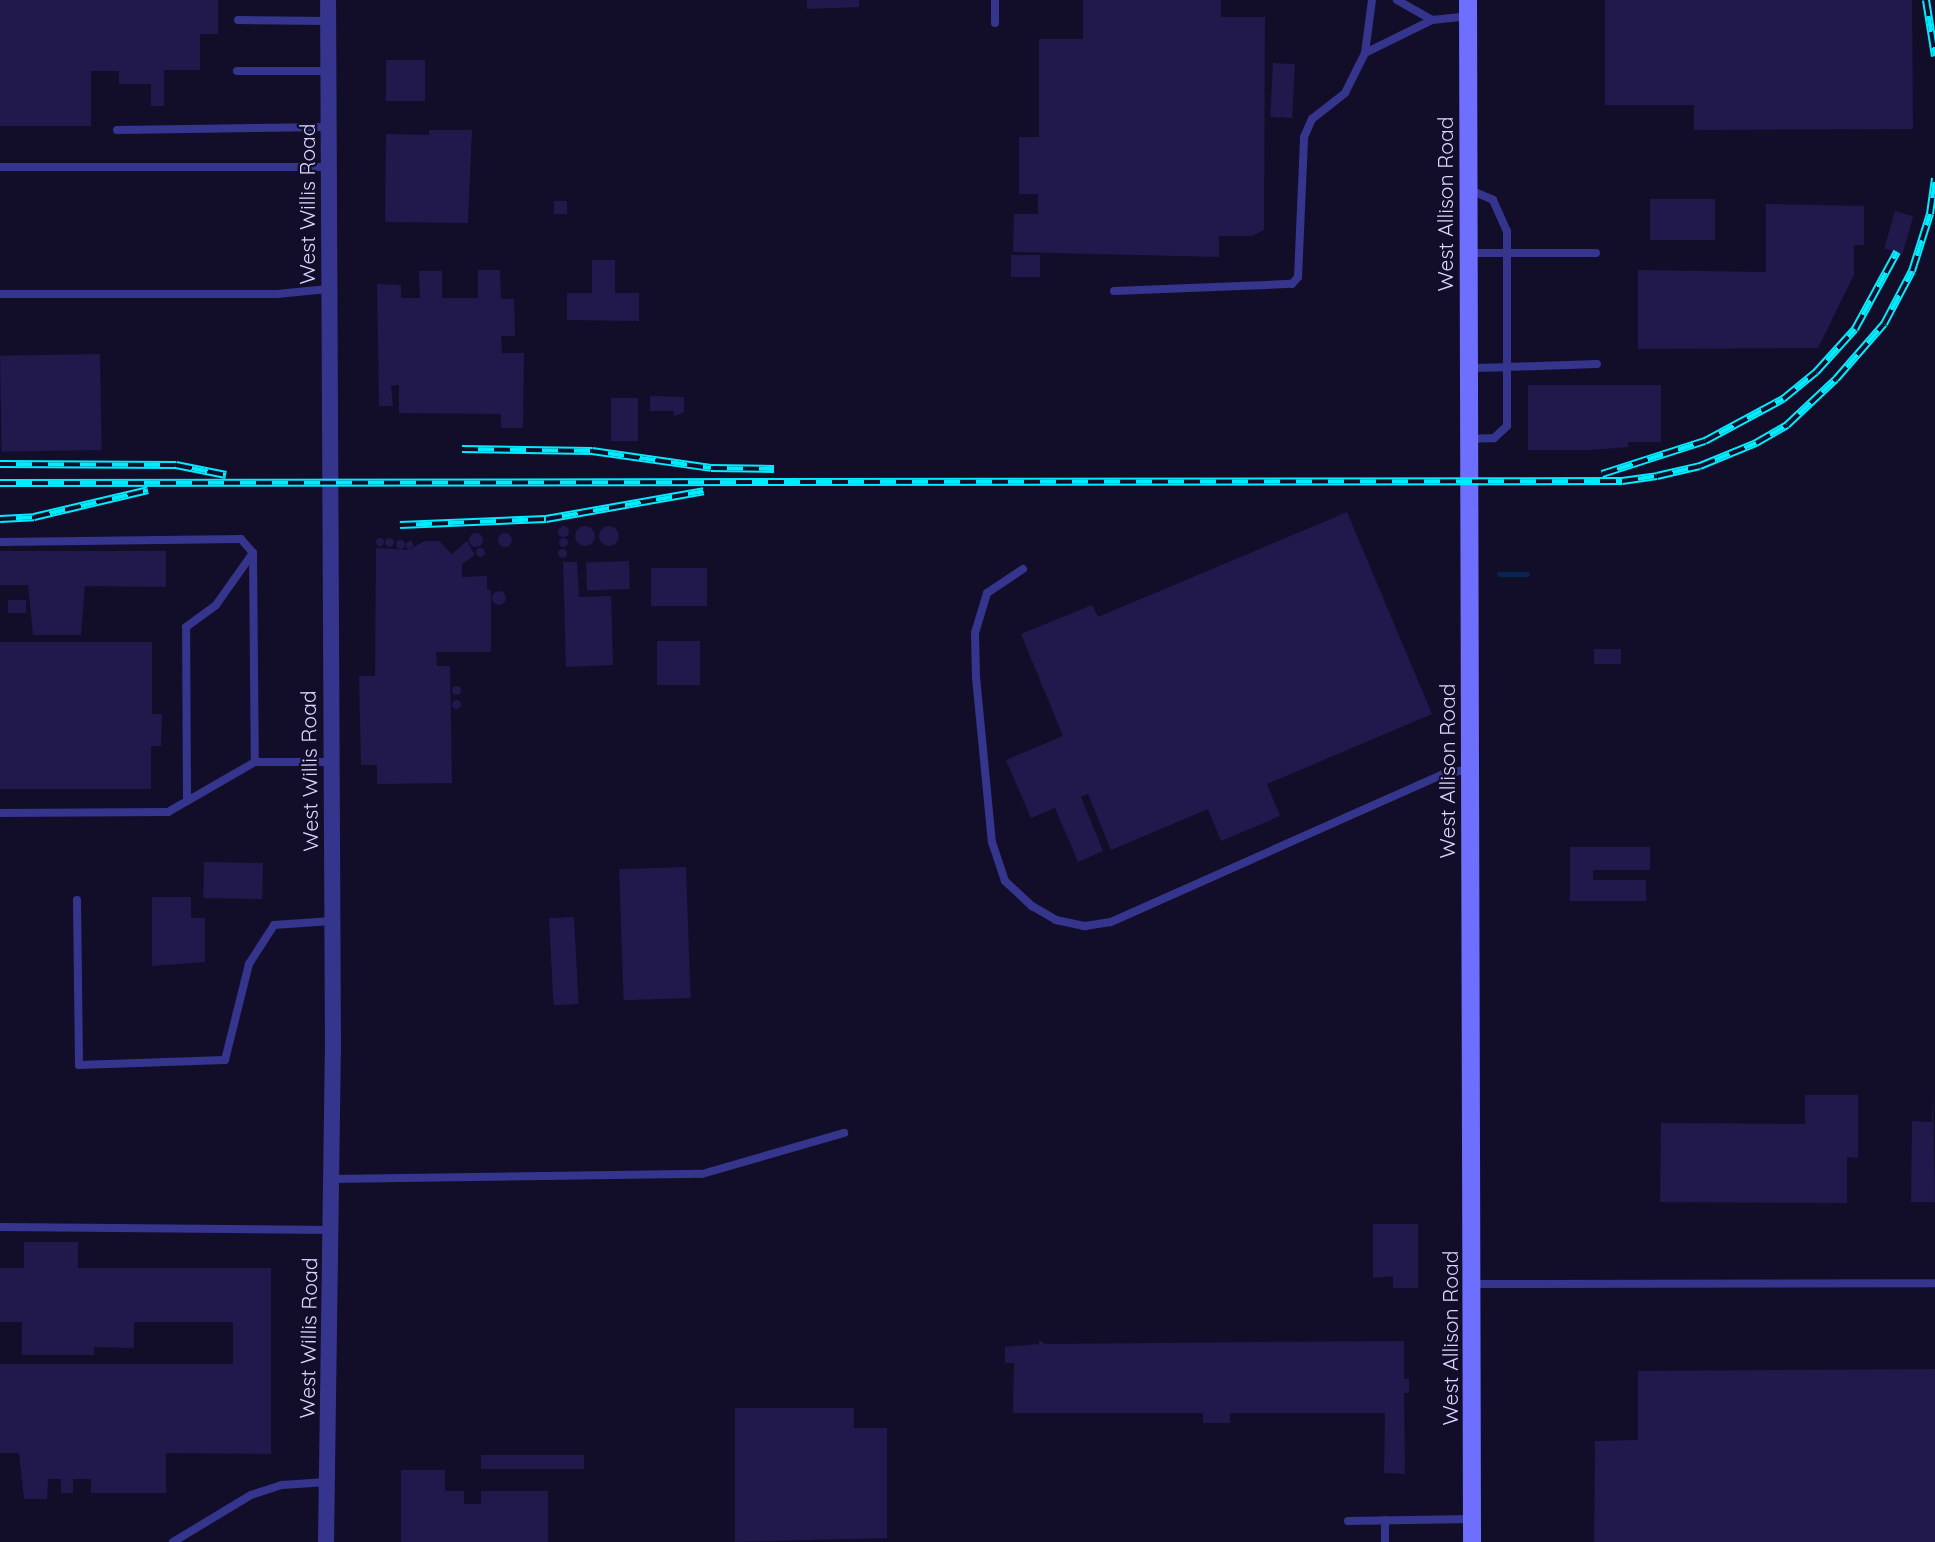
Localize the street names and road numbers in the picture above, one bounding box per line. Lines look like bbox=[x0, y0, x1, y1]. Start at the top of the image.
street label: West Allison Road bbox=[1432, 117, 1458, 291]
street label: West Willis Road bbox=[294, 123, 320, 285]
street label: West Allison Road bbox=[1434, 684, 1460, 858]
street label: West Willis Road bbox=[295, 690, 323, 852]
street label: West Allison Road bbox=[1437, 1251, 1463, 1425]
street label: West Willis Road bbox=[294, 1257, 322, 1419]

